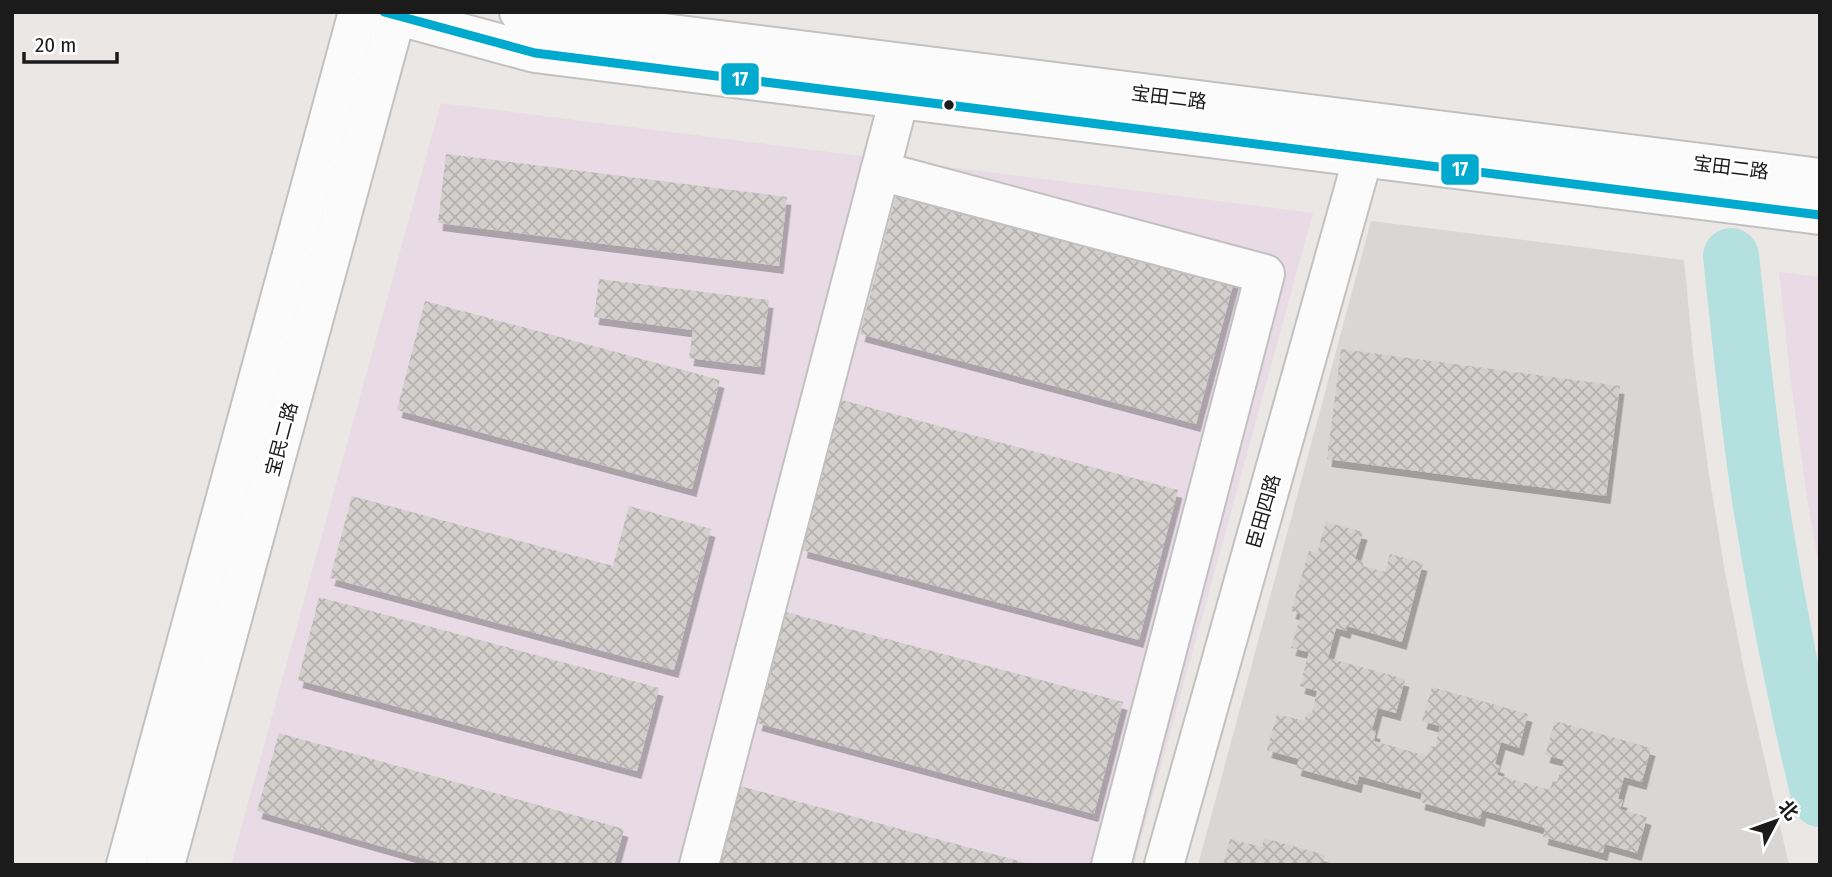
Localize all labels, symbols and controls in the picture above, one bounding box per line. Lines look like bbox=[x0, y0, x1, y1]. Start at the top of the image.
scale bar bbox=[24, 21, 117, 65]
text: 20 m bbox=[35, 32, 76, 58]
line badge: 17 bbox=[720, 62, 760, 96]
text: 17 bbox=[732, 68, 748, 91]
street label: 宝田二路 bbox=[1130, 81, 1208, 114]
unlabelled marker bbox=[942, 98, 956, 112]
street label: 宝田二路 bbox=[1692, 151, 1770, 184]
line badge: 17 bbox=[1440, 153, 1480, 186]
text: 17 bbox=[1452, 158, 1468, 181]
street label: 宝民二路 bbox=[261, 399, 302, 479]
street label: 臣田四路 bbox=[1242, 471, 1285, 551]
north arrow bbox=[1741, 786, 1811, 856]
text: 北 bbox=[1774, 795, 1803, 825]

